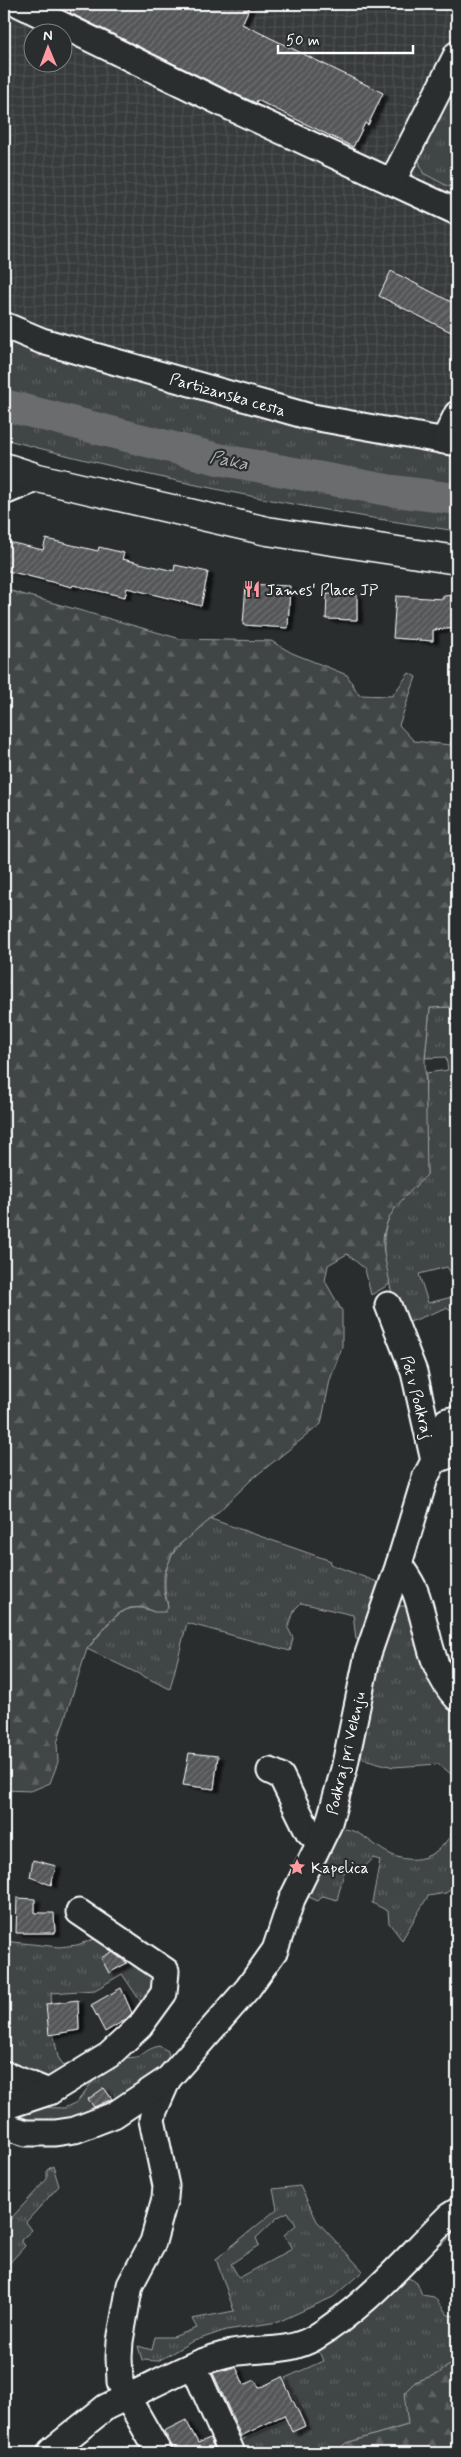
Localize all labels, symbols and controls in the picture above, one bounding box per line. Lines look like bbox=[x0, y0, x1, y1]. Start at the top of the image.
north arrow bbox=[22, 22, 72, 72]
scale bar bbox=[278, 22, 414, 54]
text: N bbox=[43, 27, 53, 45]
text: 50 m bbox=[286, 31, 320, 51]
street label: Partizanska cesta bbox=[167, 369, 288, 422]
water label: Paka bbox=[208, 445, 250, 477]
restaurant icon: James' Place JP bbox=[242, 579, 262, 599]
place label: James' Place JP bbox=[266, 580, 378, 601]
street label: Pot v Podkraj bbox=[395, 1353, 438, 1441]
street label: Podkraj pri Velenju bbox=[322, 1690, 371, 1817]
place icon: Kapelica bbox=[287, 1857, 307, 1877]
place label: Kapelica bbox=[311, 1858, 369, 1879]

